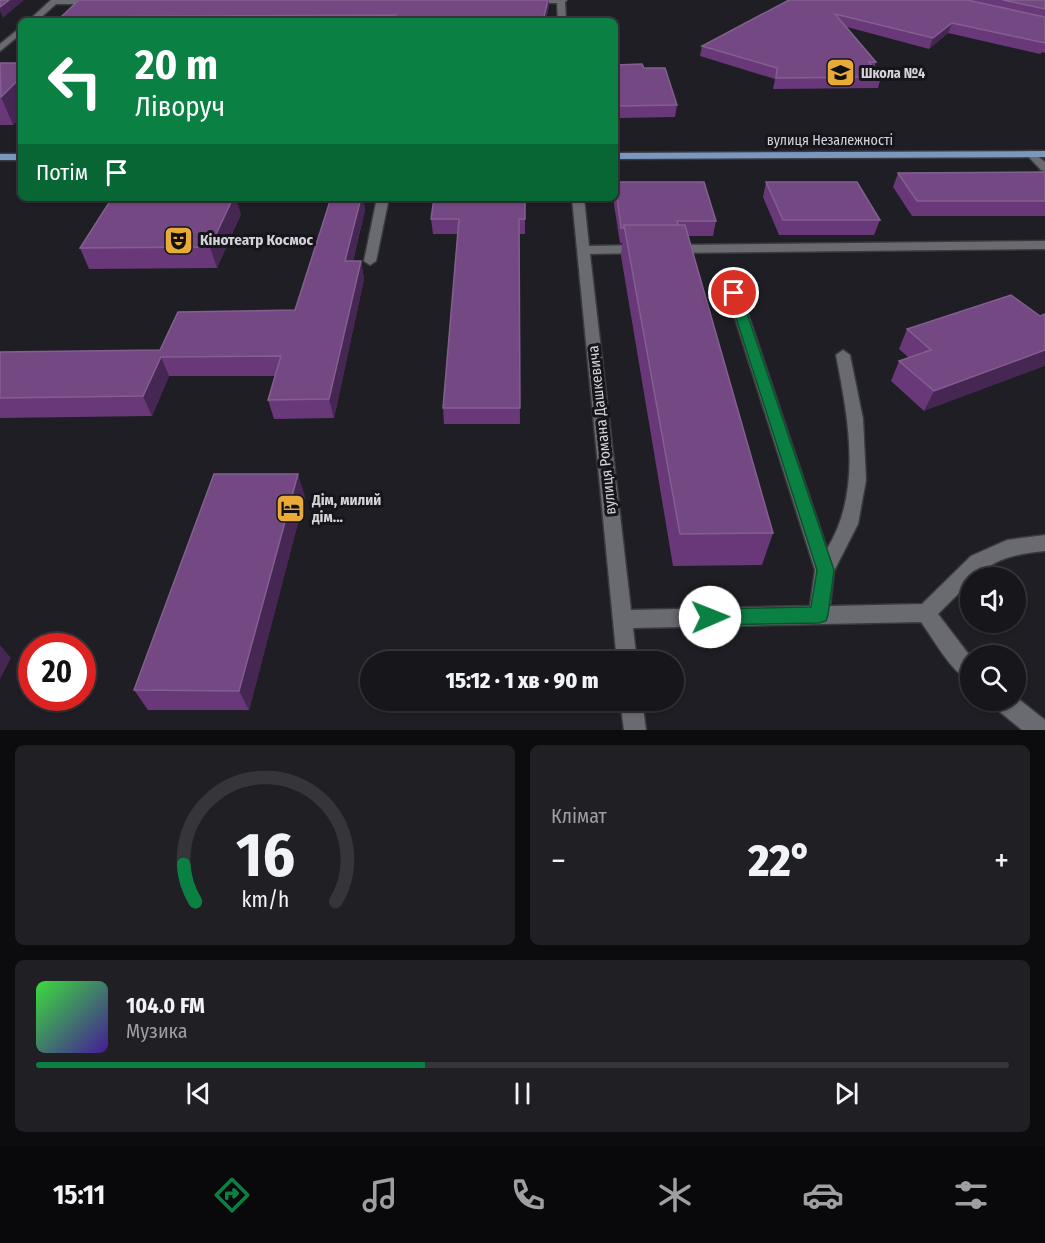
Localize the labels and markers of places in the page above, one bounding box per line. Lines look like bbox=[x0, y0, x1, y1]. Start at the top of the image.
school or university icon: Школа №4 bbox=[824, 57, 856, 89]
place label: Школа №4 bbox=[861, 65, 925, 82]
theatre icon: Кінотеатр Космос bbox=[163, 224, 195, 256]
place label: Кінотеатр Космос bbox=[200, 231, 314, 249]
pin bbox=[708, 267, 759, 318]
place label: Дім, милий дім... bbox=[311, 491, 381, 526]
hotel icon: Дім, милий дім... bbox=[275, 493, 307, 525]

